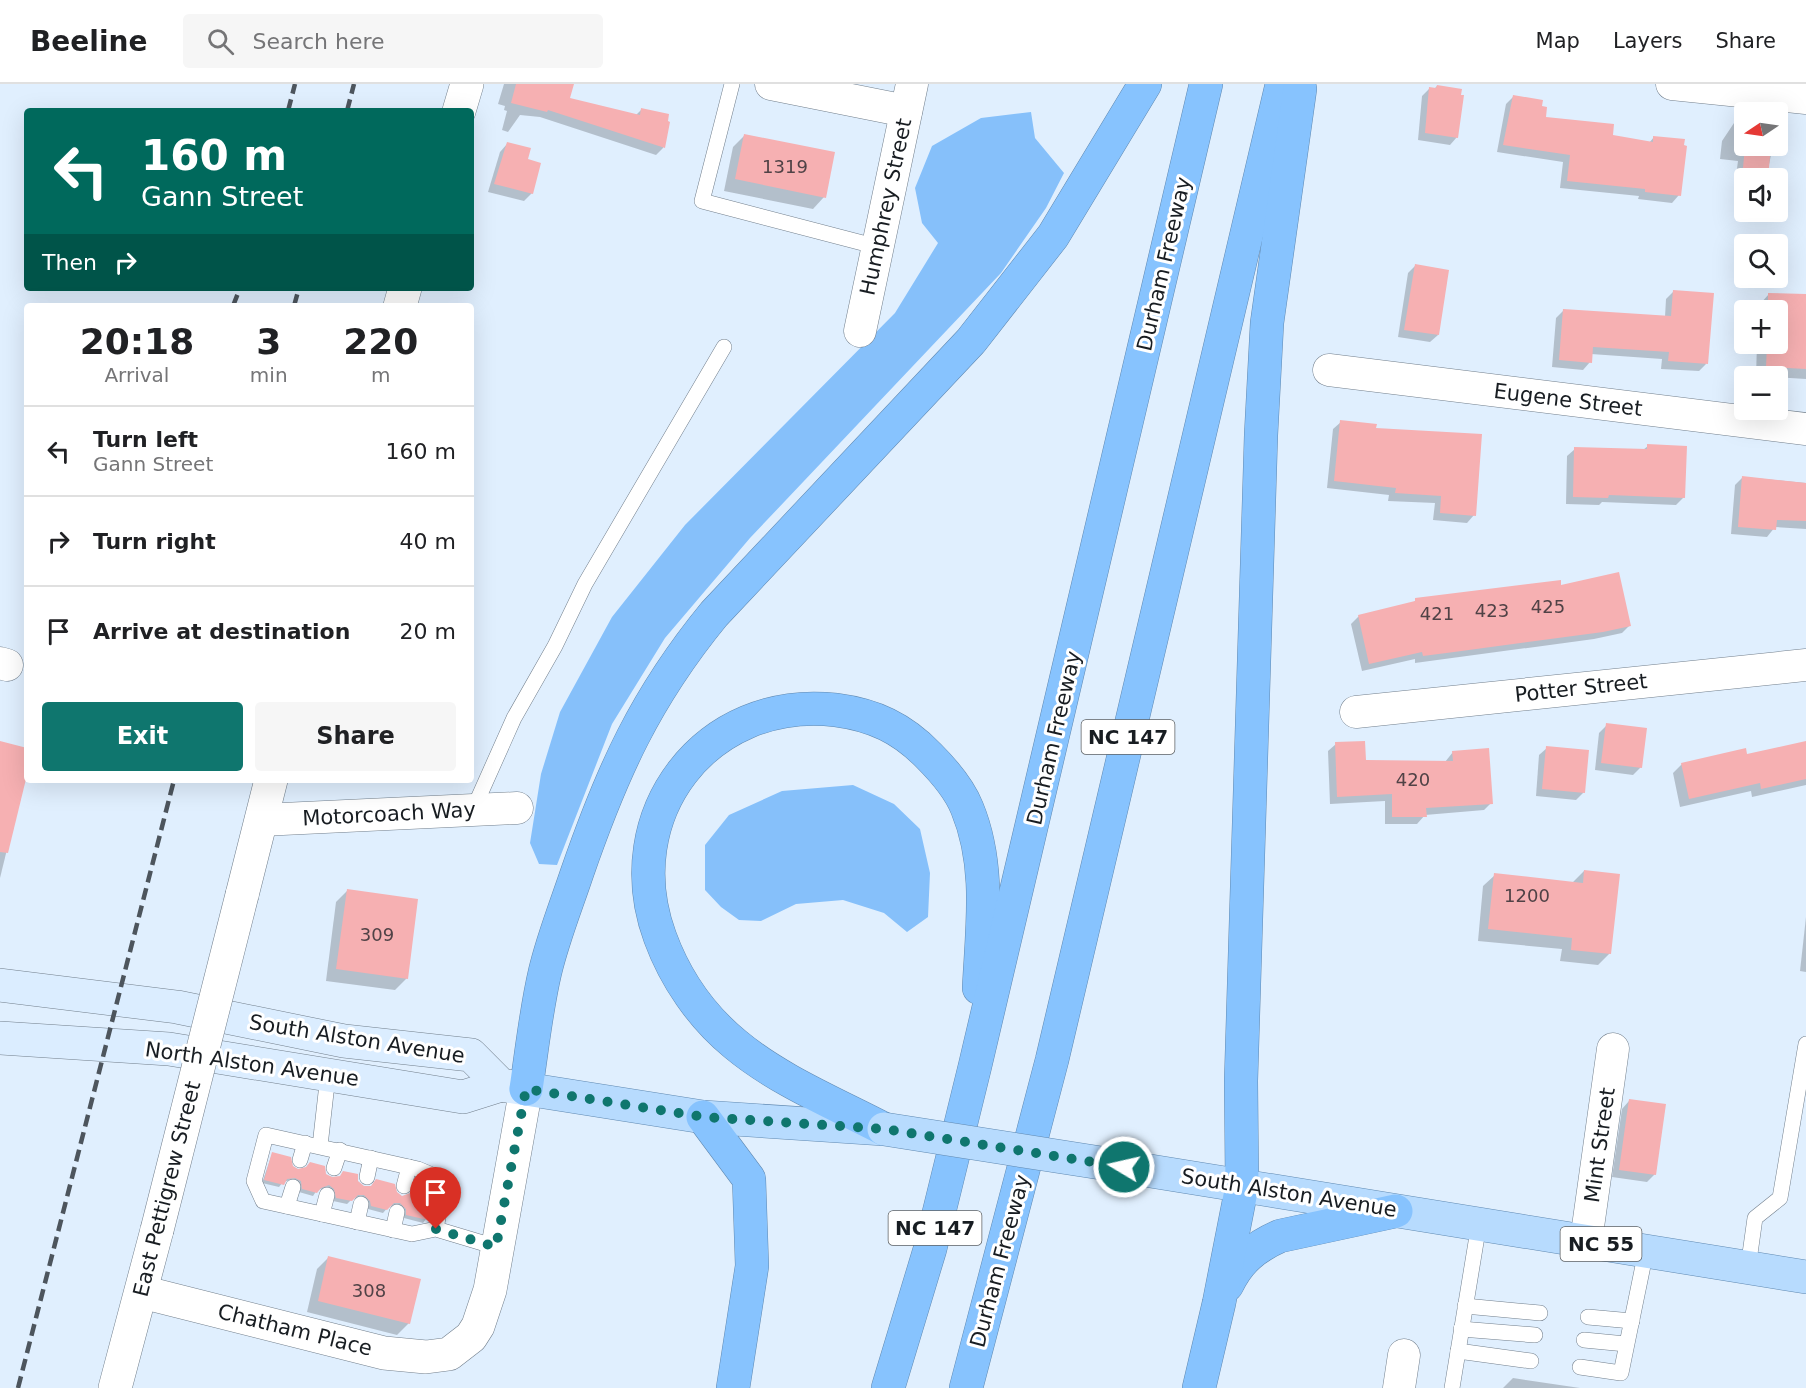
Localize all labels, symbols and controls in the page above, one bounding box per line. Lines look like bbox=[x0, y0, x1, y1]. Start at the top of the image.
search box bbox=[183, 14, 603, 68]
text: Beeline bbox=[30, 25, 147, 58]
icon: search bbox=[204, 25, 237, 58]
text: Search here bbox=[252, 29, 385, 54]
text: Map bbox=[1536, 29, 1580, 53]
text: Layers bbox=[1613, 29, 1682, 53]
text: Share bbox=[1715, 29, 1776, 53]
north arrow bbox=[1734, 102, 1788, 156]
map controls bbox=[1734, 102, 1788, 420]
street label: Humphrey Street bbox=[856, 116, 916, 298]
text: 160 m bbox=[141, 131, 287, 180]
icon: left bbox=[42, 132, 120, 210]
house number: 1319 bbox=[762, 156, 808, 177]
button: sound bbox=[1734, 168, 1788, 222]
street label: Durham Freeway bbox=[1132, 175, 1196, 353]
text: Gann Street bbox=[141, 181, 303, 212]
button: search bbox=[1734, 234, 1788, 288]
icon: right bbox=[109, 246, 142, 279]
text: Then bbox=[42, 250, 97, 275]
button: + bbox=[1734, 300, 1788, 354]
text: 20:18 bbox=[80, 321, 194, 362]
text: 3 bbox=[256, 321, 281, 362]
text: 220 bbox=[343, 321, 418, 362]
text: Arrival bbox=[104, 363, 169, 387]
text: min bbox=[250, 363, 288, 387]
text: m bbox=[371, 363, 391, 387]
button: − bbox=[1734, 366, 1788, 420]
street label: Eugene Street bbox=[1492, 379, 1644, 421]
text: Turn left bbox=[93, 427, 198, 452]
icon: left bbox=[42, 435, 75, 468]
text: 160 m bbox=[386, 439, 456, 464]
text: Gann Street bbox=[93, 452, 213, 476]
icon: right bbox=[42, 525, 75, 558]
text: Turn right bbox=[93, 529, 216, 554]
text: 40 m bbox=[400, 529, 456, 554]
house number: 425 bbox=[1531, 596, 1565, 617]
house number: 423 bbox=[1475, 600, 1509, 621]
house number: 421 bbox=[1420, 603, 1454, 624]
icon: arrive bbox=[42, 615, 75, 648]
text: Arrive at destination bbox=[93, 619, 350, 644]
text: 20 m bbox=[400, 619, 456, 644]
street label: Durham Freeway bbox=[1022, 649, 1086, 827]
street label: Potter Street bbox=[1513, 669, 1649, 707]
button: Exit bbox=[42, 702, 243, 771]
button: Share bbox=[255, 702, 456, 771]
road number: NC 147 bbox=[1082, 720, 1174, 754]
house number: 420 bbox=[1396, 769, 1430, 790]
street label: Motorcoach Way bbox=[302, 797, 476, 831]
house number: 1200 bbox=[1504, 885, 1550, 906]
house number: 309 bbox=[360, 924, 394, 945]
street label: South Alston Avenue bbox=[247, 1010, 467, 1068]
street label: North Alston Avenue bbox=[144, 1037, 360, 1091]
street label: East Pettigrew Street bbox=[129, 1079, 205, 1299]
street label: Mint Street bbox=[1580, 1086, 1620, 1204]
position arrow bbox=[1092, 1135, 1156, 1199]
street label: South Alston Avenue bbox=[1179, 1164, 1399, 1222]
pin bbox=[410, 1167, 461, 1229]
street label: Durham Freeway bbox=[965, 1172, 1035, 1350]
icon: arrive bbox=[419, 1176, 452, 1209]
road number: NC 147 bbox=[888, 1211, 982, 1245]
road number: NC 55 bbox=[1560, 1227, 1642, 1261]
house number: 308 bbox=[352, 1280, 386, 1301]
street label: Chatham Place bbox=[215, 1299, 375, 1361]

